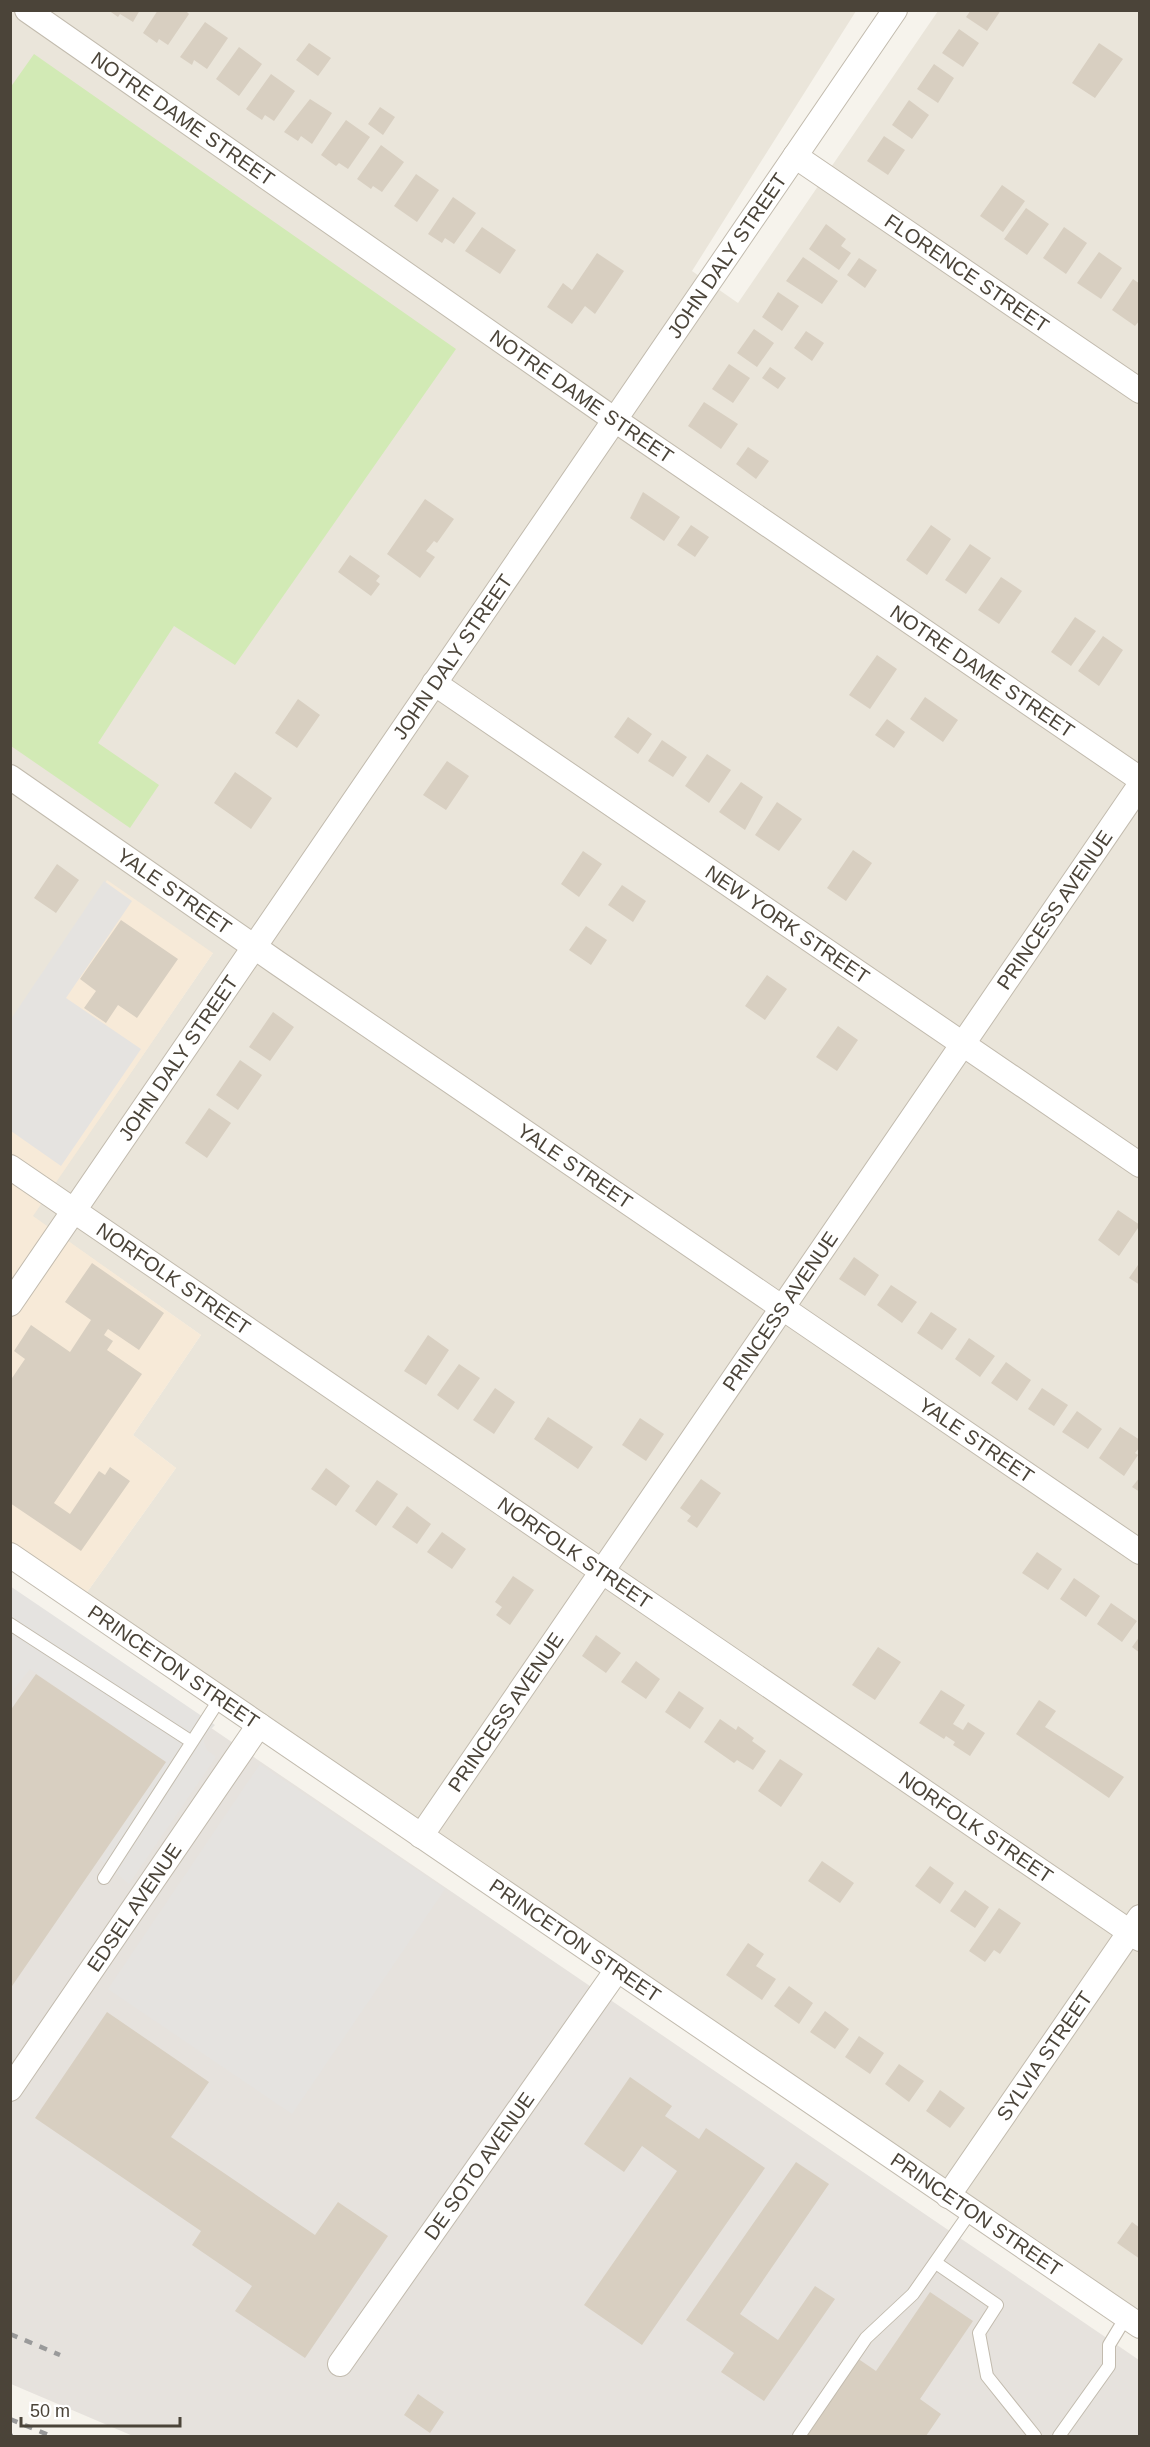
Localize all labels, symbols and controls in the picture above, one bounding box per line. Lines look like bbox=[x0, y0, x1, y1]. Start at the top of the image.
street label: NOTRE DAME STREET bbox=[87, 47, 279, 190]
street label: JOHN DALY STREET bbox=[663, 169, 791, 342]
street label: FLORENCE STREET bbox=[881, 210, 1053, 337]
street label: NOTRE DAME STREET bbox=[486, 325, 677, 468]
street label: JOHN DALY STREET bbox=[388, 570, 517, 744]
street label: NOTRE DAME STREET bbox=[886, 601, 1079, 742]
street label: PRINCESS AVENUE bbox=[992, 826, 1117, 994]
street label: YALE STREET bbox=[113, 844, 236, 939]
street label: NEW YORK STREET bbox=[702, 861, 873, 988]
street label: JOHN DALY STREET bbox=[114, 971, 242, 1145]
street label: YALE STREET bbox=[513, 1119, 637, 1213]
street label: NORFOLK STREET bbox=[92, 1219, 255, 1339]
street label: PRINCESS AVENUE bbox=[718, 1227, 842, 1395]
street label: YALE STREET bbox=[915, 1393, 1038, 1487]
street label: NORFOLK STREET bbox=[494, 1493, 656, 1613]
street label: PRINCETON STREET bbox=[84, 1601, 263, 1733]
street label: PRINCESS AVENUE bbox=[444, 1629, 568, 1796]
street label: NORFOLK STREET bbox=[895, 1767, 1057, 1887]
street label: EDSEL AVENUE bbox=[83, 1839, 186, 1976]
street label: PRINCETON STREET bbox=[485, 1875, 665, 2007]
street label: SYLVIA STREET bbox=[992, 1987, 1097, 2125]
street label: DE SOTO AVENUE bbox=[420, 2088, 538, 2244]
street label: PRINCETON STREET bbox=[887, 2148, 1066, 2280]
scale bar bbox=[21, 2390, 180, 2428]
text: 50 m bbox=[30, 2401, 70, 2421]

